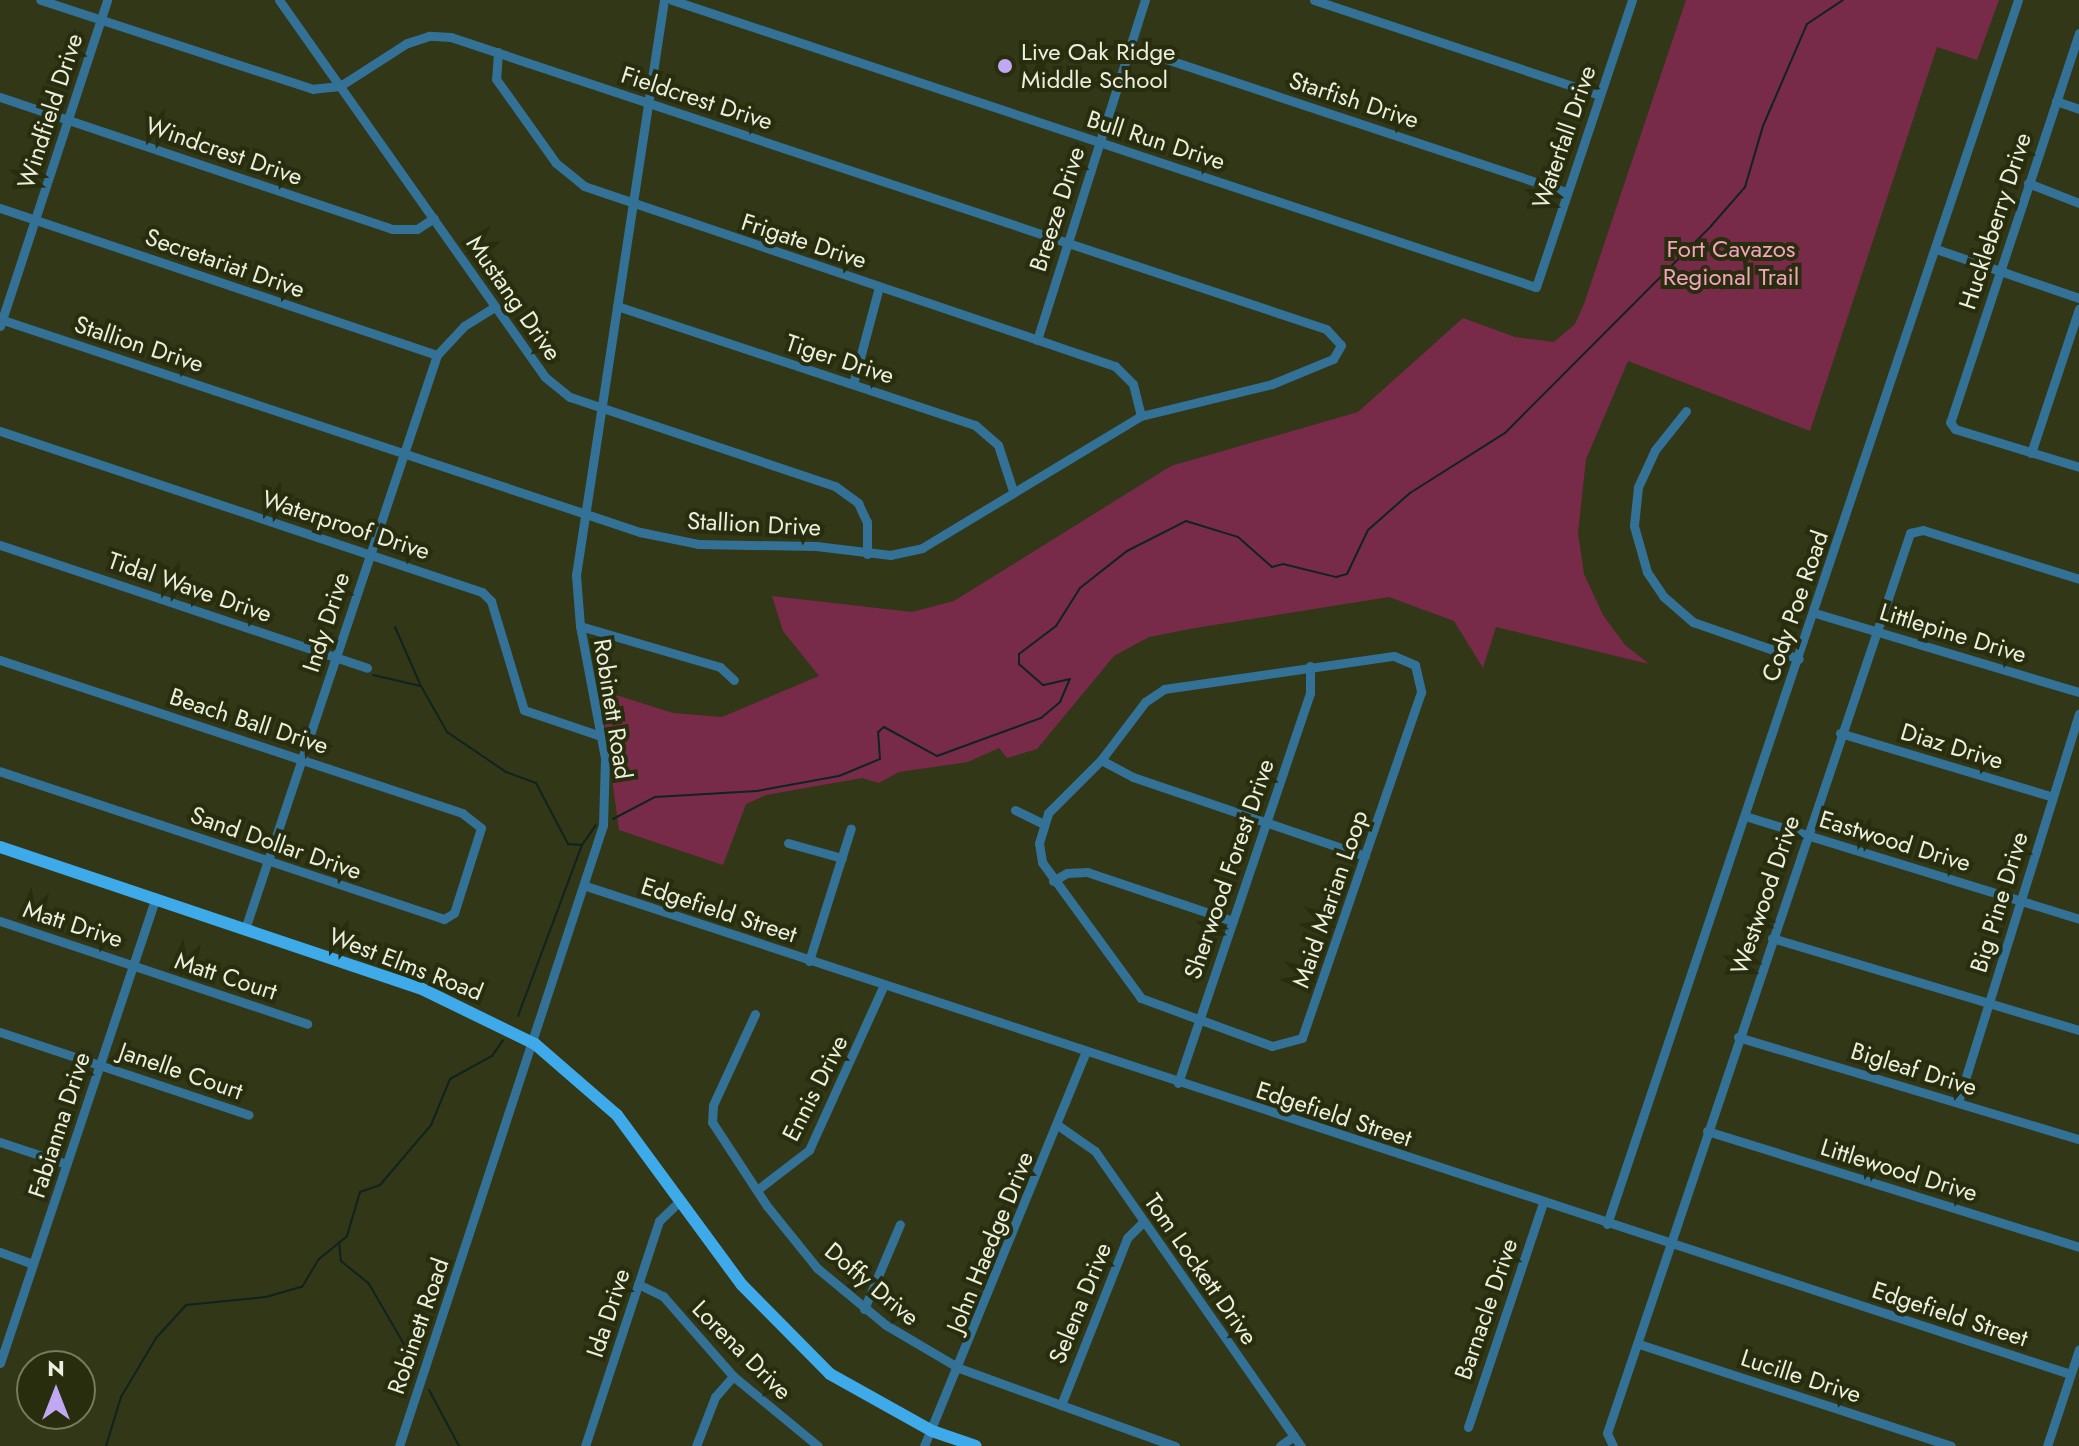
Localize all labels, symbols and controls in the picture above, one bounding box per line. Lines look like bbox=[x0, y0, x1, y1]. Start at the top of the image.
street label: Windfield Drive bbox=[11, 30, 89, 192]
place label: Live Oak Ridge Middle School bbox=[1021, 38, 1175, 94]
marker: Live Oak Ridge Middle School bbox=[996, 57, 1014, 75]
street label: Fieldcrest Drive bbox=[618, 60, 776, 136]
street label: Waterfall Drive bbox=[1526, 62, 1602, 212]
street label: Starfish Drive bbox=[1286, 66, 1422, 134]
street label: Bull Run Drive bbox=[1083, 104, 1229, 176]
street label: Windcrest Drive bbox=[142, 111, 306, 191]
street label: Huckleberry Drive bbox=[1953, 129, 2037, 313]
street label: Breeze Drive bbox=[1023, 143, 1091, 275]
street label: Frigate Drive bbox=[738, 207, 870, 275]
street label: Secretariat Drive bbox=[141, 222, 309, 304]
street label: Mustang Drive bbox=[460, 230, 568, 366]
park label: Fort Cavazos Regional Trail bbox=[1663, 235, 1799, 291]
street label: Stallion Drive bbox=[71, 310, 207, 378]
street label: Tiger Drive bbox=[782, 328, 898, 390]
street label: Waterproof Drive bbox=[259, 484, 433, 566]
street label: Stallion Drive bbox=[686, 506, 822, 542]
street label: Cody Poe Road bbox=[1756, 527, 1834, 685]
street label: Tidal Wave Drive bbox=[104, 546, 276, 628]
street label: Indy Drive bbox=[296, 568, 356, 676]
street label: Littlepine Drive bbox=[1876, 597, 2030, 669]
street label: Robinett Road bbox=[588, 637, 638, 781]
street label: Beach Ball Drive bbox=[166, 682, 332, 760]
street label: Diaz Drive bbox=[1897, 717, 2007, 775]
street label: Sherwood Forest Drive bbox=[1178, 755, 1280, 983]
street label: Sand Dollar Drive bbox=[187, 800, 365, 886]
street label: Eastwood Drive bbox=[1816, 804, 1974, 878]
street label: Maid Marian Loop bbox=[1286, 807, 1374, 991]
street label: Westwood Drive bbox=[1724, 812, 1806, 978]
street label: Big Pine Drive bbox=[1964, 828, 2034, 976]
street label: Edgefield Street bbox=[637, 871, 801, 949]
street label: Matt Drive bbox=[20, 894, 126, 954]
street label: West Elms Road bbox=[325, 921, 487, 1007]
street label: Matt Court bbox=[171, 946, 281, 1006]
street label: Ennis Drive bbox=[776, 1030, 854, 1146]
street label: Janelle Court bbox=[115, 1036, 247, 1106]
street label: Bigleaf Drive bbox=[1848, 1036, 1980, 1102]
street label: Fabianna Drive bbox=[22, 1048, 96, 1202]
street label: Edgefield Street bbox=[1252, 1075, 1416, 1153]
street label: Littlewood Drive bbox=[1817, 1132, 1981, 1208]
street label: John Haedge Drive bbox=[941, 1147, 1039, 1337]
street label: Tom Lockett Drive bbox=[1138, 1188, 1264, 1350]
street label: Barnacle Drive bbox=[1448, 1235, 1524, 1383]
street label: Doffy Drive bbox=[819, 1236, 925, 1332]
street label: Selena Drive bbox=[1043, 1238, 1117, 1368]
street label: Robinett Road bbox=[381, 1254, 455, 1398]
street label: Ida Drive bbox=[580, 1265, 636, 1361]
street label: Edgefield Street bbox=[1868, 1275, 2032, 1353]
street label: Lorena Drive bbox=[686, 1294, 798, 1406]
street label: Lucille Drive bbox=[1737, 1343, 1865, 1409]
north arrow bbox=[16, 1350, 96, 1430]
text: N bbox=[47, 1352, 65, 1384]

